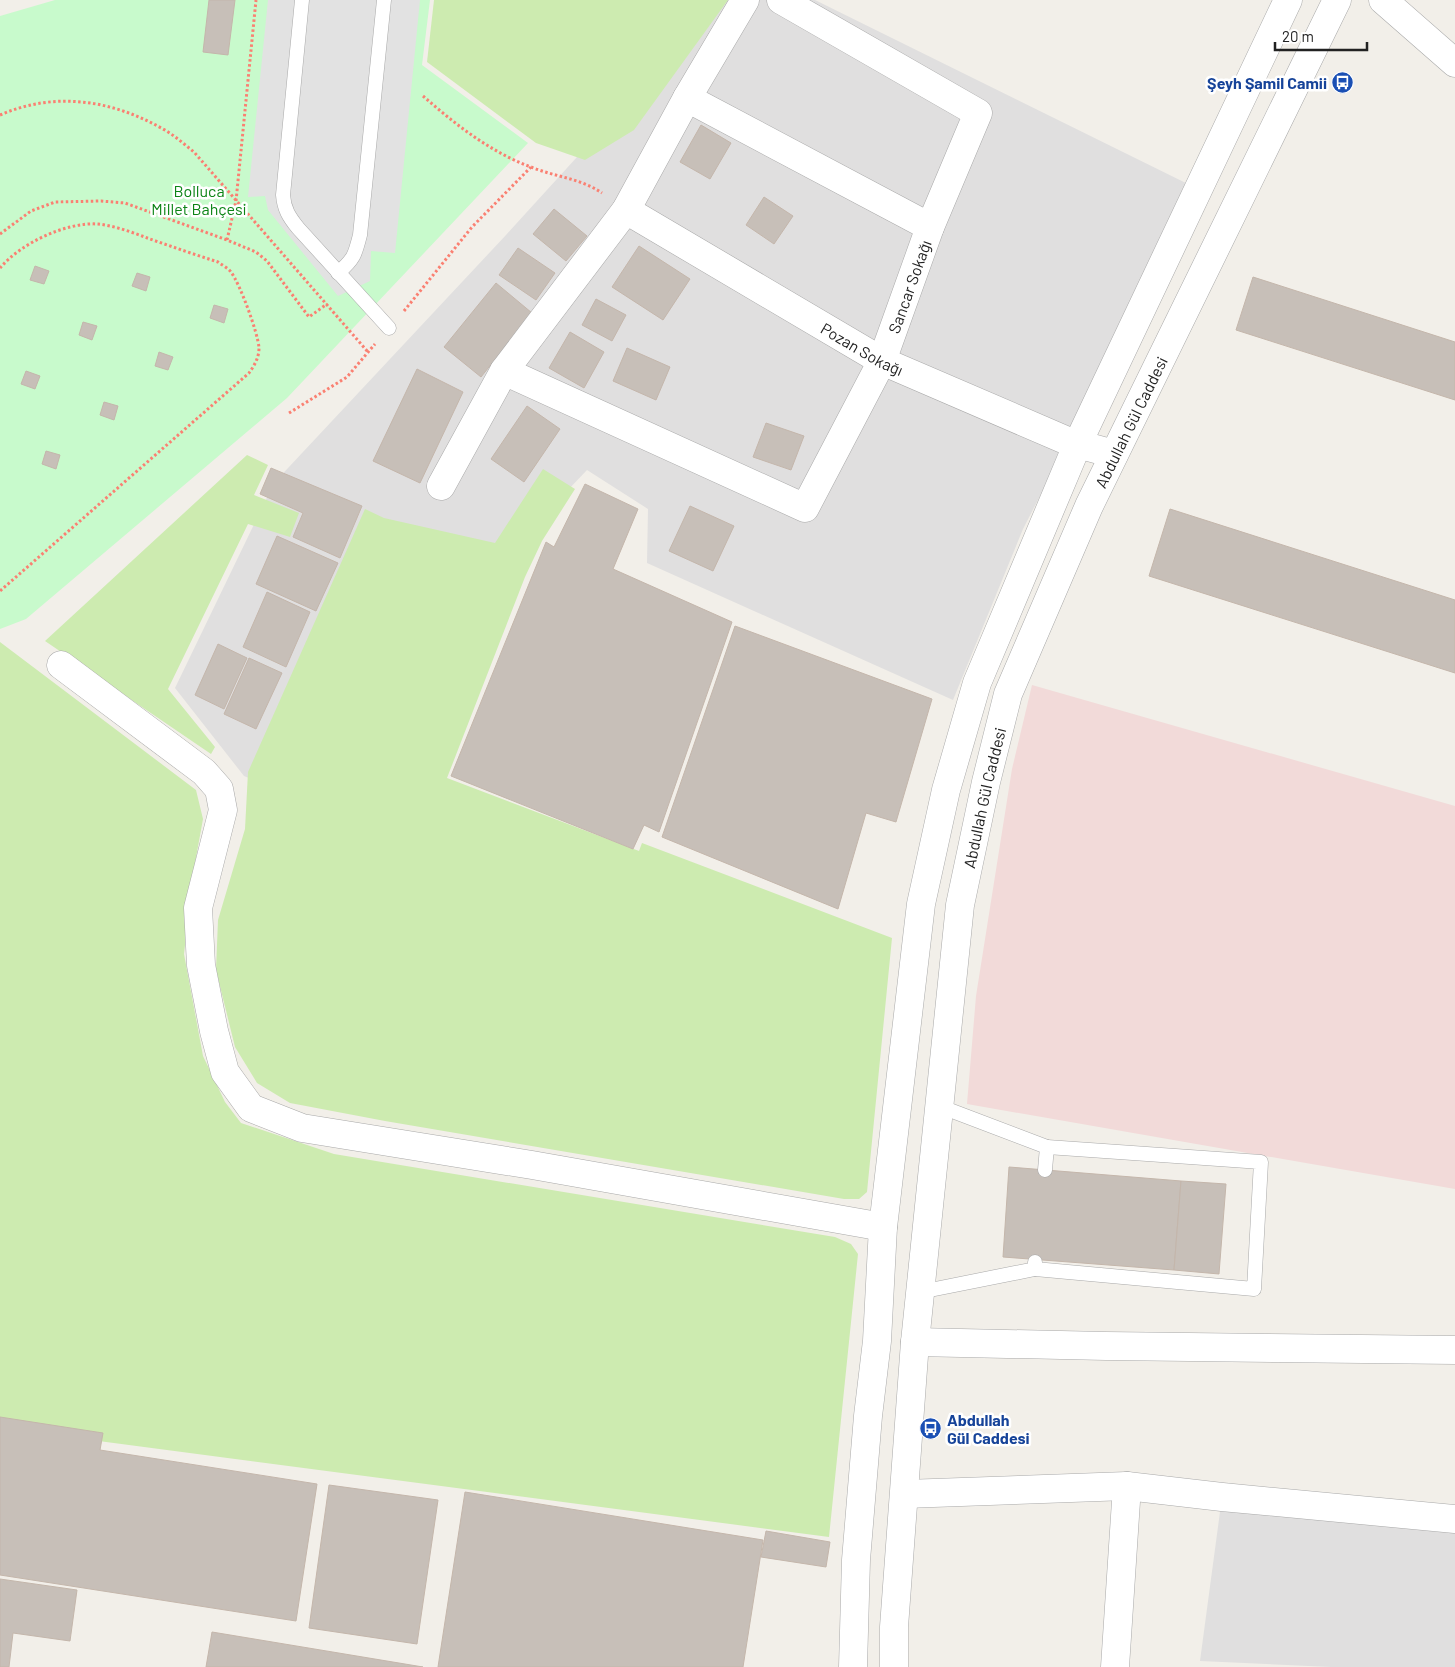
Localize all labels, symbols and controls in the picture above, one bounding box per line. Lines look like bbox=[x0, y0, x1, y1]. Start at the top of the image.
scale bar bbox=[1275, 20, 1368, 52]
text: 20 m bbox=[1282, 27, 1314, 45]
bus stop icon: Şeyh Şamil Camii bbox=[1331, 70, 1355, 94]
place label: Şeyh Şamil Camii bbox=[1207, 73, 1327, 92]
park label: Bolluca Millet Bahçesi bbox=[151, 181, 247, 218]
street label: Sancar Sokağı bbox=[883, 237, 934, 335]
street label: Pozan Sokağı bbox=[818, 318, 906, 379]
street label: Abdullah Gül Caddesi bbox=[1090, 353, 1170, 491]
street label: Abdullah Gül Caddesi bbox=[959, 725, 1009, 870]
place label: Abdullah Gül Caddesi bbox=[947, 1410, 1030, 1447]
bus stop icon: Abdullah Gül Caddesi bbox=[919, 1416, 943, 1440]

